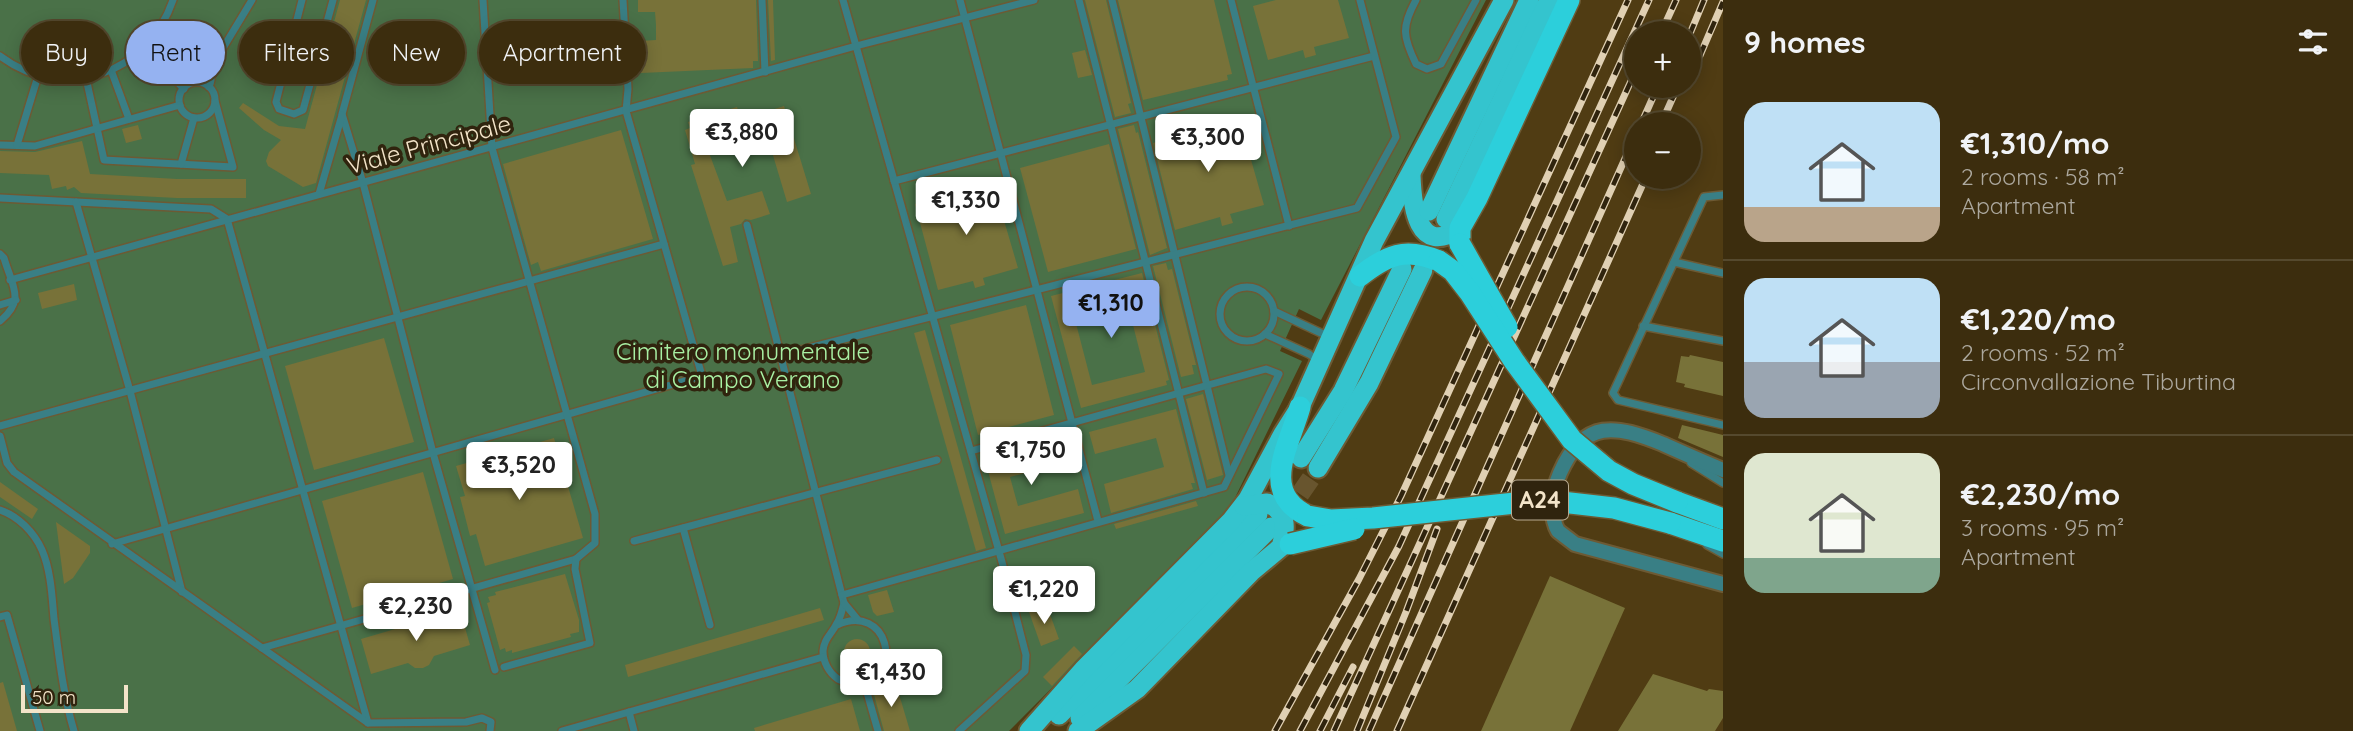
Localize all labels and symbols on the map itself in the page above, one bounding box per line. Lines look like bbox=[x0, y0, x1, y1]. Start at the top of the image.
street label: Viale Principale bbox=[343, 108, 514, 180]
pin: €3,880 bbox=[685, 110, 799, 169]
pin: €3,300 bbox=[1151, 114, 1265, 174]
pin: €1,330 bbox=[909, 177, 1023, 237]
pin: €1,310 bbox=[1054, 280, 1168, 340]
park label: Cimitero monumentale di Campo Verano bbox=[616, 336, 870, 394]
pin: €1,750 bbox=[974, 428, 1088, 487]
pin: €3,520 bbox=[462, 442, 576, 502]
road number: A24 bbox=[1512, 480, 1568, 520]
pin: €1,220 bbox=[987, 566, 1101, 626]
pin: €2,230 bbox=[359, 584, 473, 643]
pin: €1,430 bbox=[834, 650, 948, 709]
scale bar bbox=[21, 682, 128, 714]

